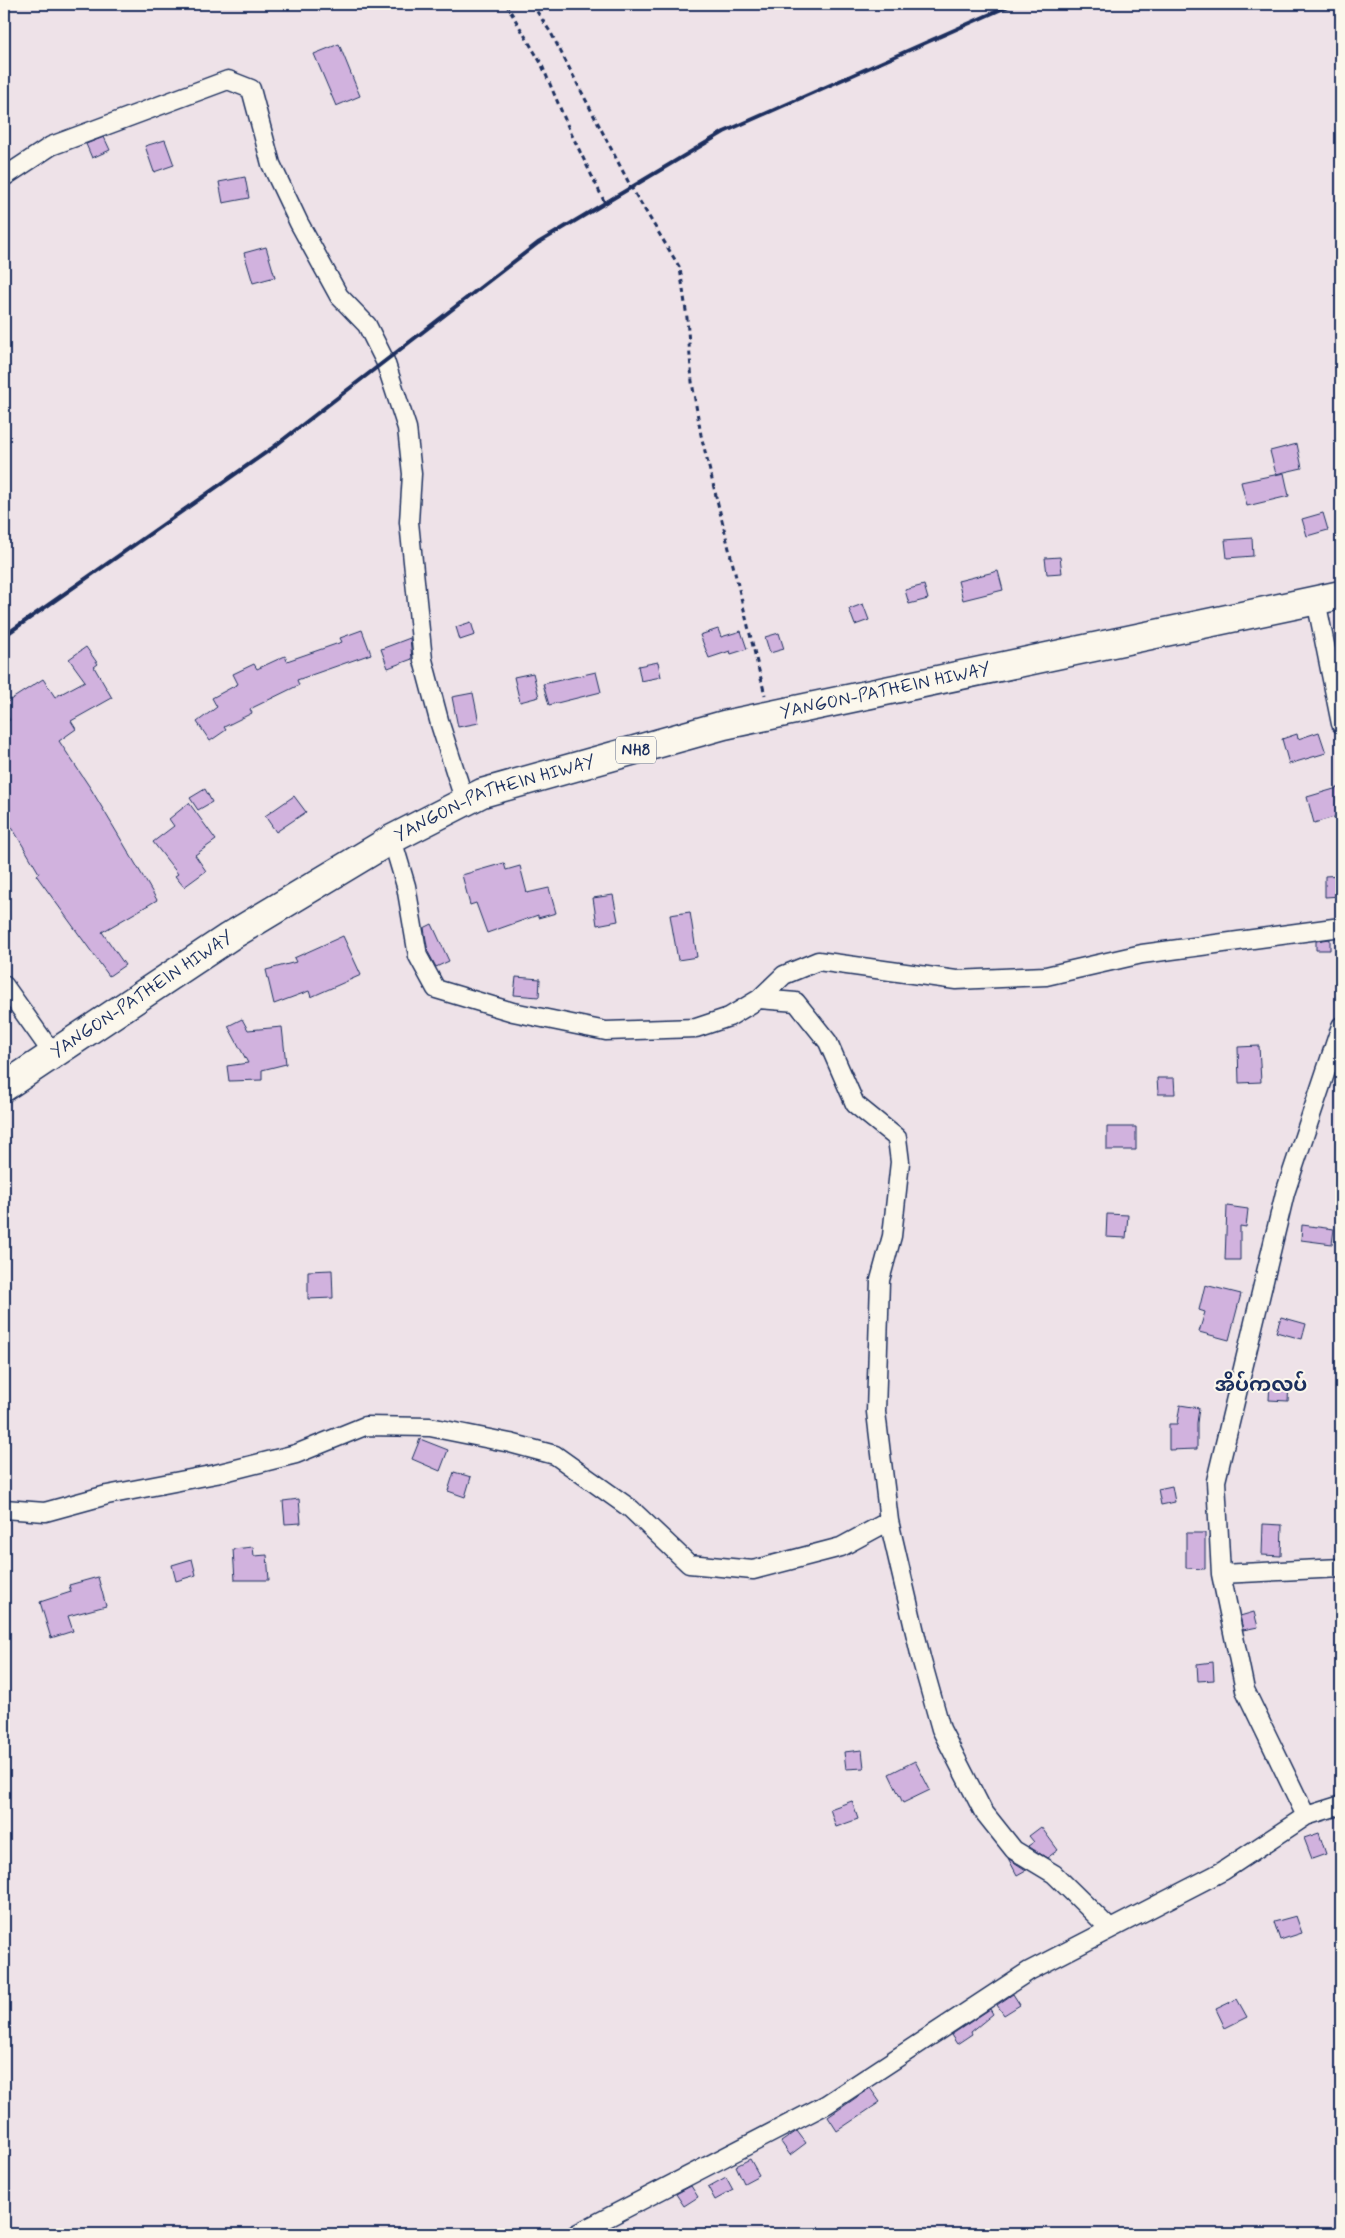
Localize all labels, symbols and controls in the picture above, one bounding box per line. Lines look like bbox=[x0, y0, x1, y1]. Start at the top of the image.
street label: YANGON-PATHEIN HIWAY bbox=[778, 657, 993, 725]
road number: NH8 bbox=[616, 736, 656, 764]
street label: YANGON-PATHEIN HIWAY bbox=[390, 750, 599, 848]
street label: YANGON-PATHEIN HIWAY bbox=[46, 925, 238, 1064]
district label: အိပ်ကလပ် bbox=[1215, 1371, 1307, 1399]

